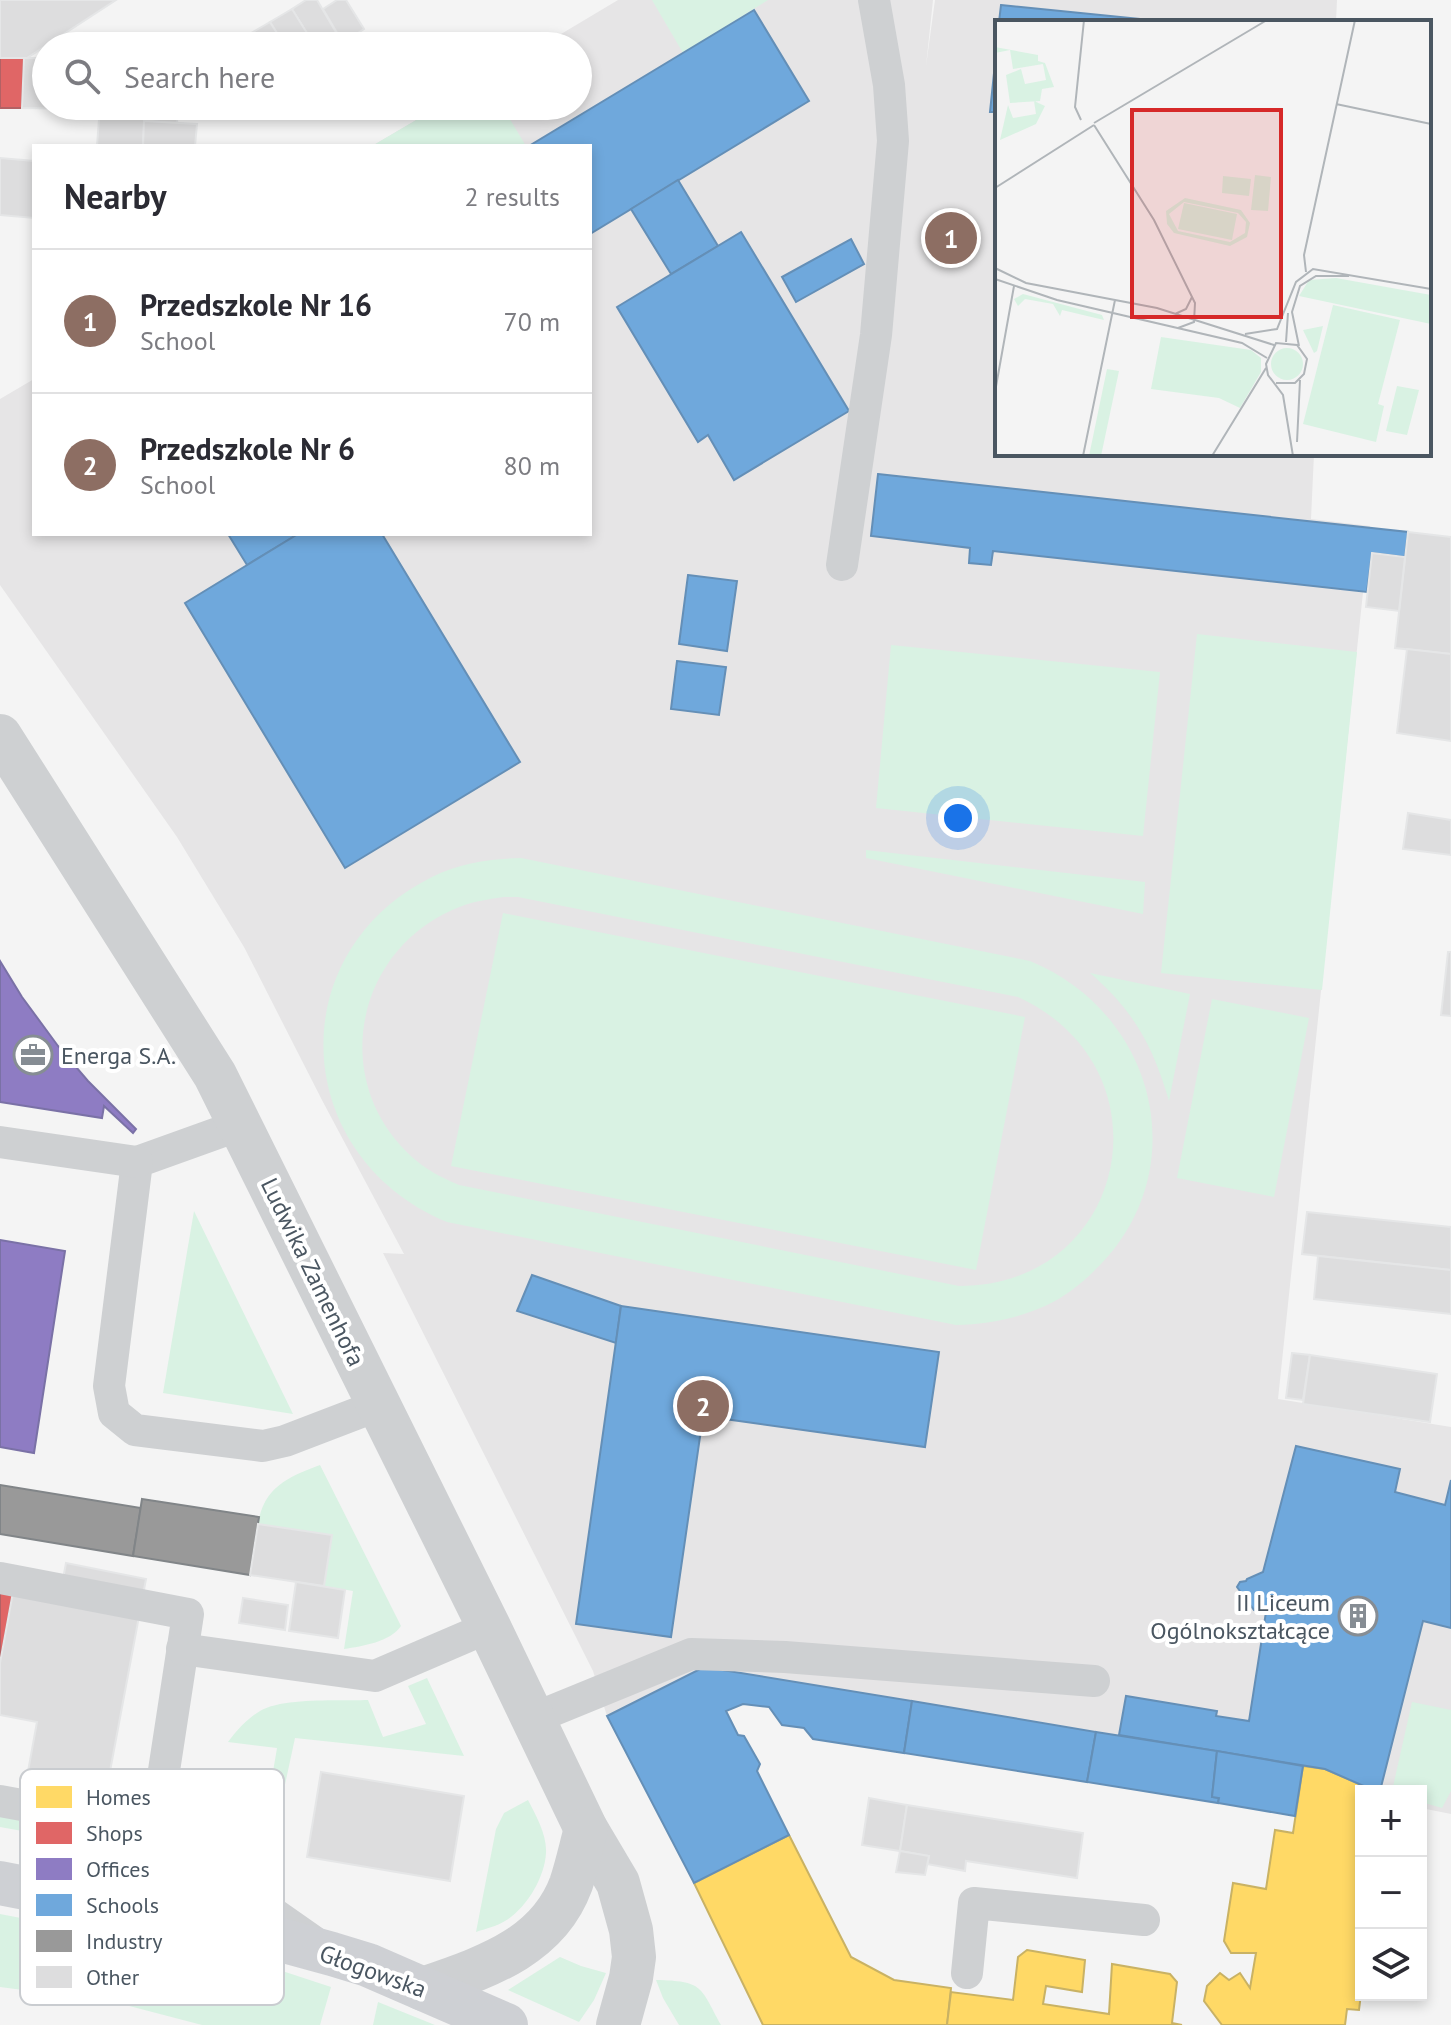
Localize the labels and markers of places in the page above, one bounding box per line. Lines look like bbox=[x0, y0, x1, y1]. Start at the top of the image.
pin: 1 bbox=[925, 208, 977, 268]
office icon: Energa S.A. bbox=[12, 1034, 54, 1076]
place label: Energa S.A. bbox=[61, 1040, 176, 1071]
pin: 2 bbox=[677, 1376, 729, 1436]
place label: II Liceum Ogólnokształcące bbox=[1150, 1587, 1330, 1646]
building icon: II Liceum Ogólnokształcące bbox=[1337, 1595, 1379, 1637]

